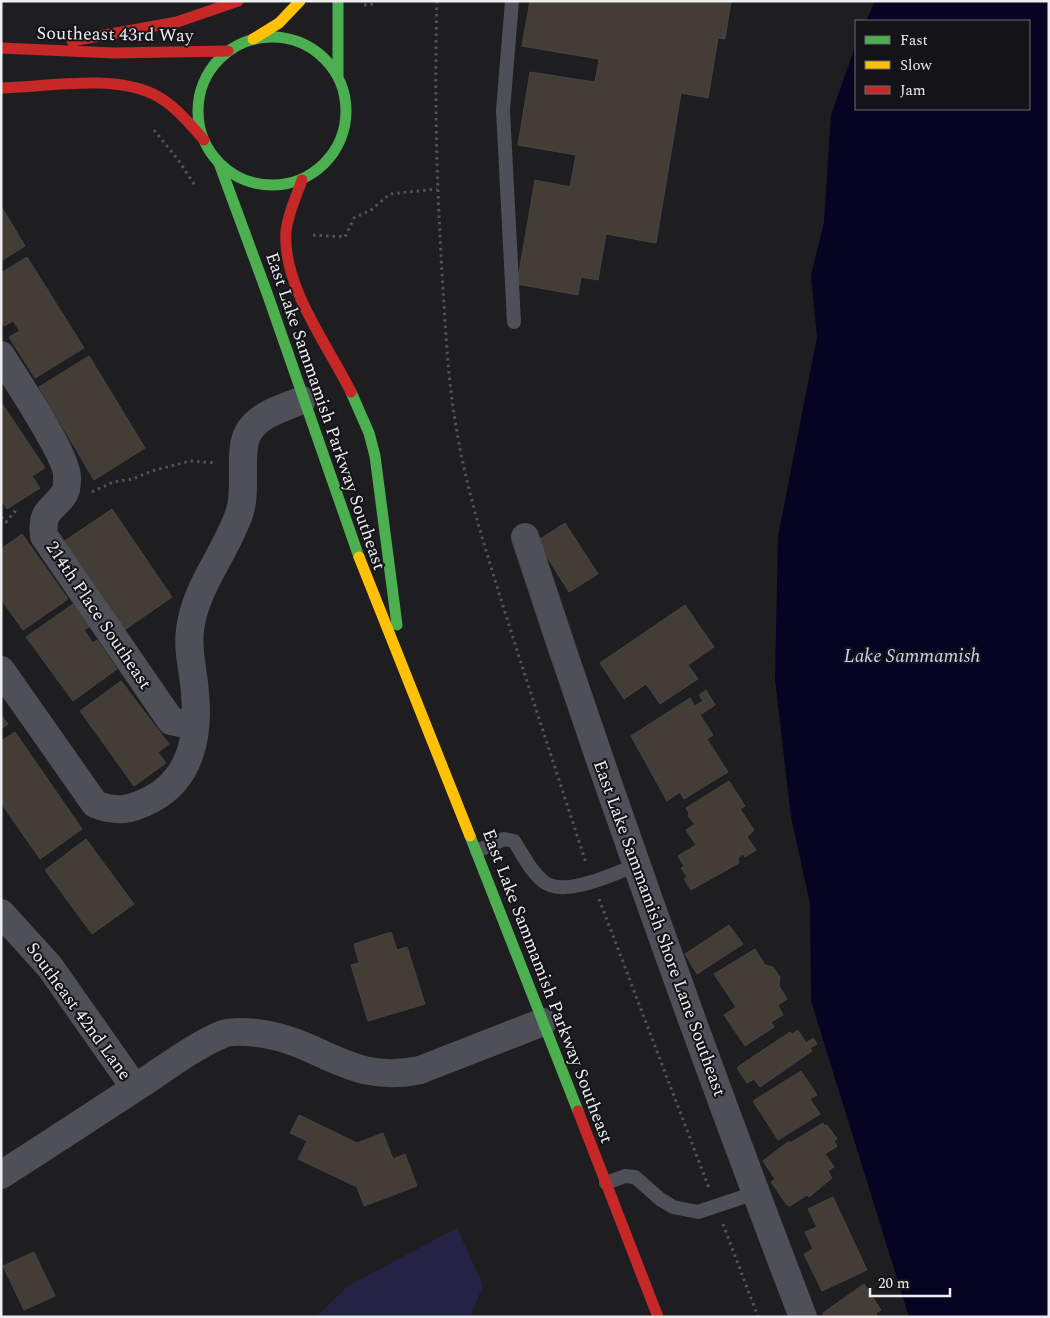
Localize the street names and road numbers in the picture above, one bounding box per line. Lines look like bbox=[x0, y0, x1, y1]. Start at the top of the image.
street label: Southeast 43rd Way bbox=[36, 20, 195, 49]
street label: East Lake Sammamish Parkway Southeast bbox=[258, 248, 393, 574]
street label: 214th Place Southeast bbox=[39, 536, 158, 695]
street label: East Lake Sammamish Shore Lane Southeast bbox=[586, 756, 733, 1100]
street label: East Lake Sammamish Parkway Southeast bbox=[475, 825, 620, 1147]
street label: Southeast 42nd Lane bbox=[19, 937, 138, 1086]

